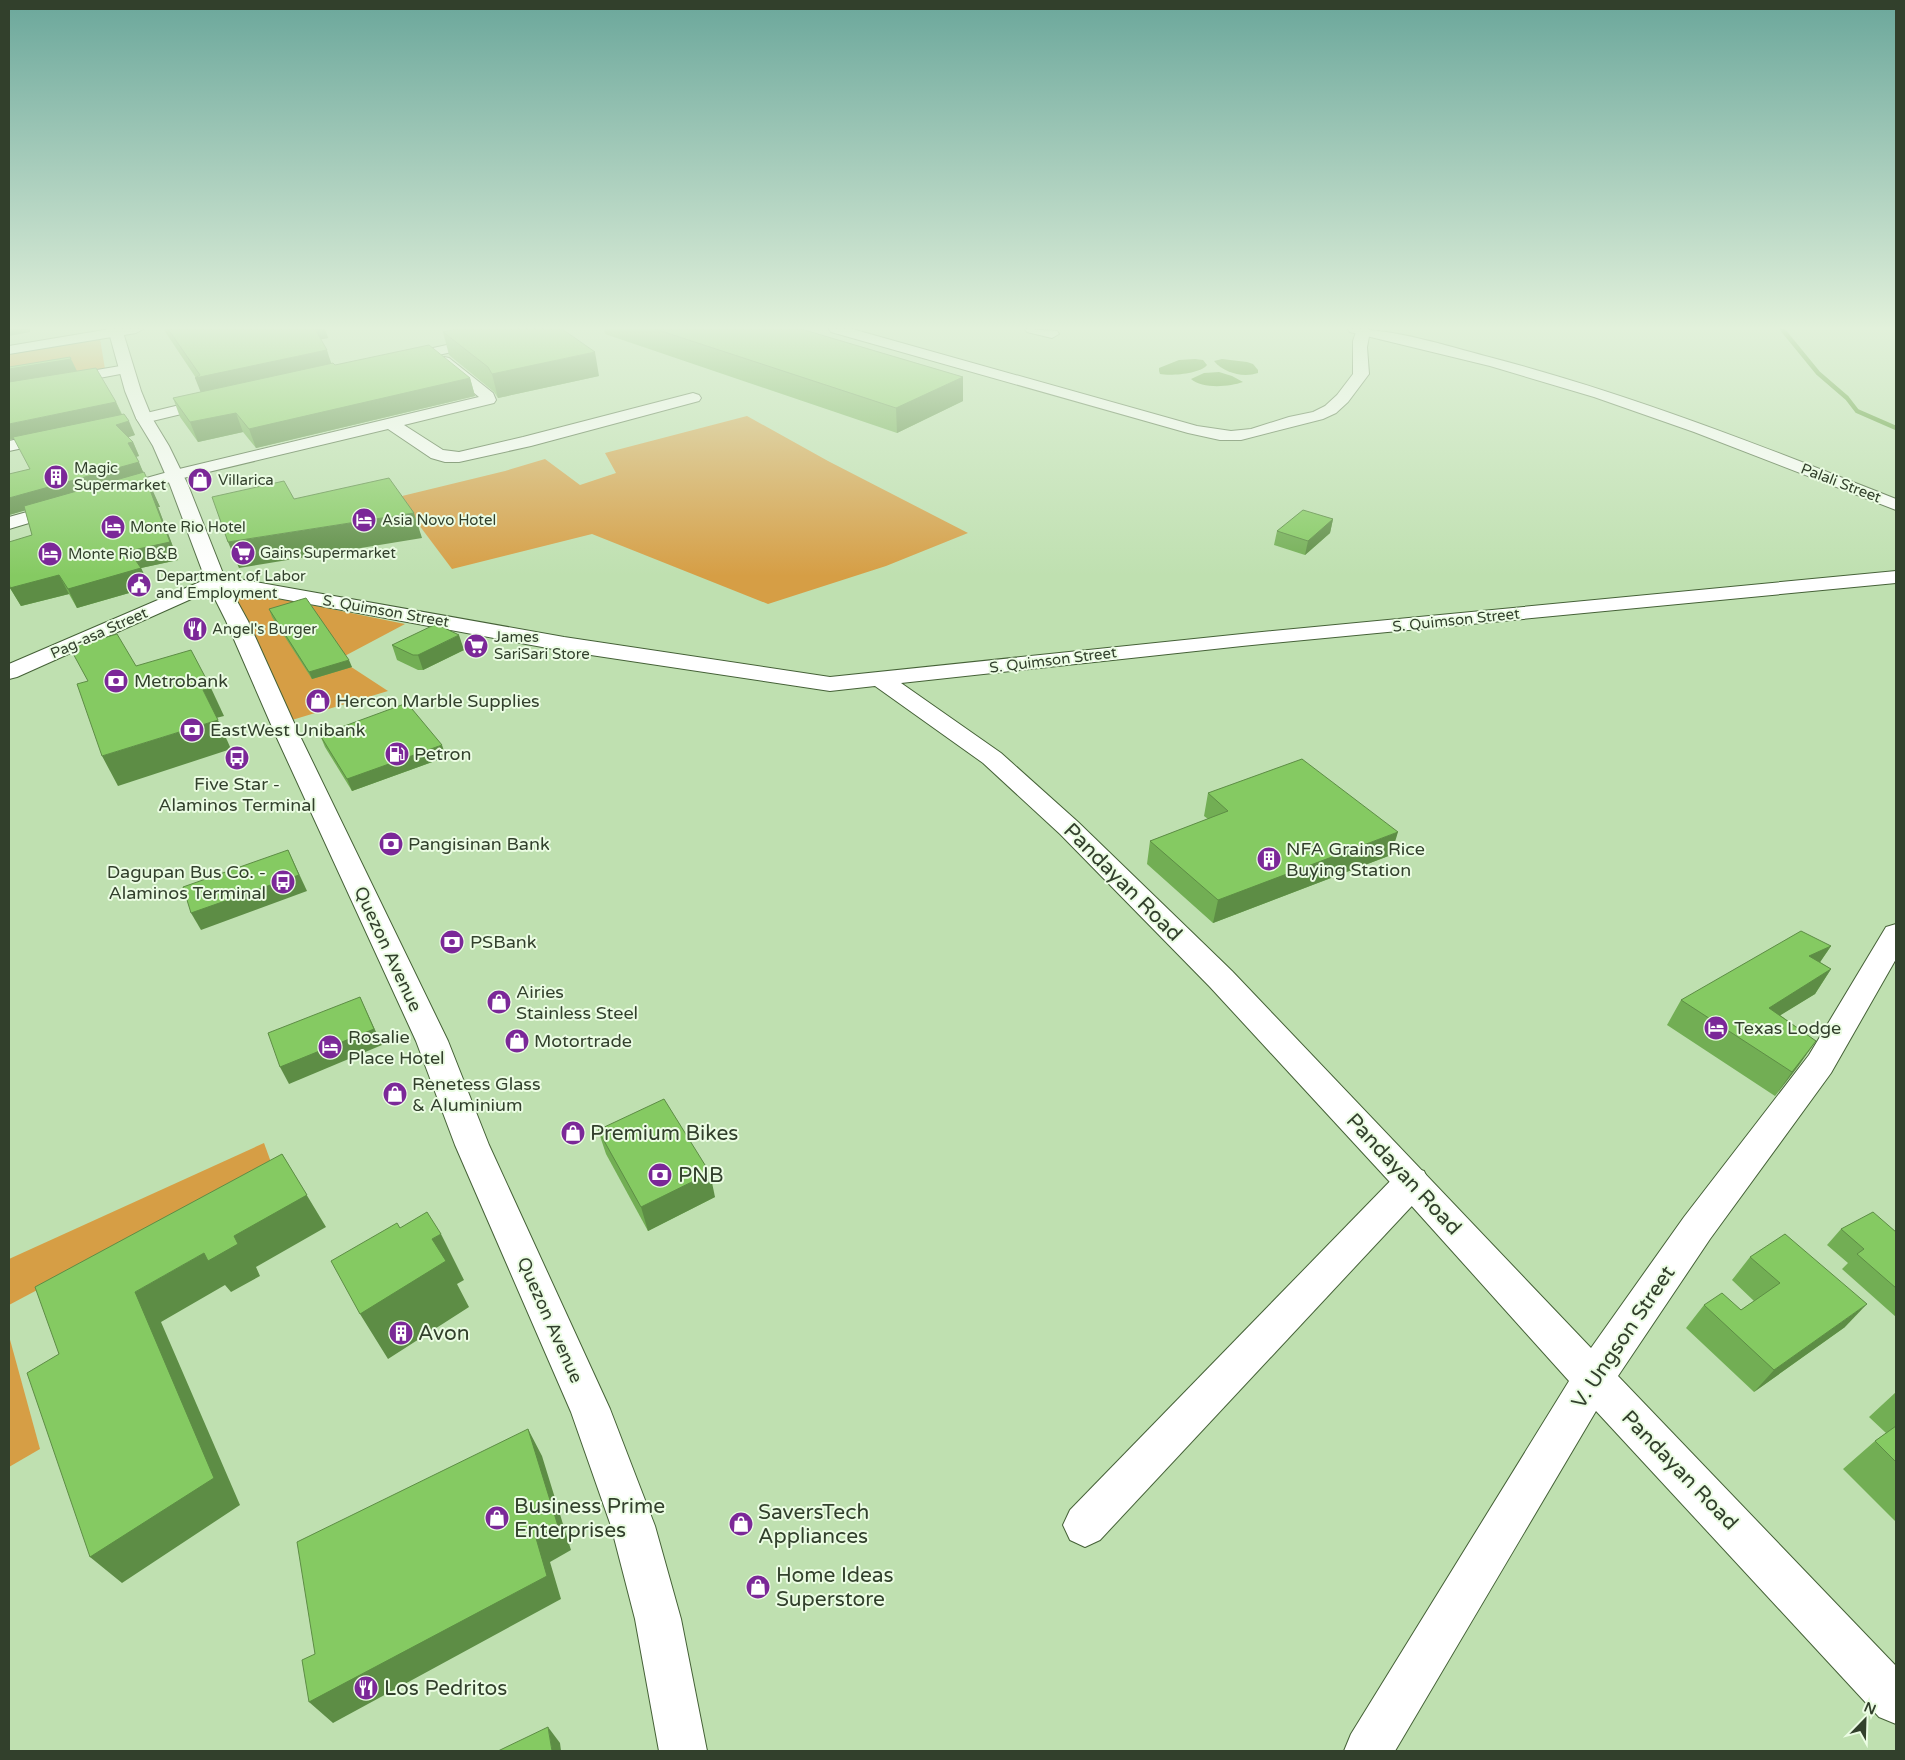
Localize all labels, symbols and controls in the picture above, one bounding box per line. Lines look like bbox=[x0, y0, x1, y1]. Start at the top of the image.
place label: Magic Supermarket bbox=[74, 459, 166, 494]
street label: Palali Street bbox=[1798, 459, 1884, 507]
building icon: Magic Supermarket bbox=[43, 464, 69, 490]
shop icon: Villarica bbox=[187, 467, 213, 493]
place label: Villarica bbox=[218, 471, 274, 489]
hotel icon: Asia Novo Hotel bbox=[351, 507, 377, 533]
place label: Asia Novo Hotel bbox=[382, 511, 496, 529]
hotel icon: Monte Rio Hotel bbox=[100, 514, 126, 540]
place label: Monte Rio Hotel bbox=[130, 518, 246, 536]
supermarket icon: Gains Supermarket bbox=[230, 540, 256, 566]
hotel icon: Monte Rio B&B bbox=[37, 541, 63, 567]
place label: Gains Supermarket bbox=[260, 544, 396, 562]
place label: Monte Rio B&B bbox=[68, 545, 178, 563]
place label: Department of Labor and Employment bbox=[156, 567, 306, 602]
public building icon: Department of Labor and Employment bbox=[126, 572, 152, 598]
street label: S. Quimson Street bbox=[321, 591, 451, 631]
street label: Pag-asa Street bbox=[48, 603, 151, 662]
street label: S. Quimson Street bbox=[1391, 604, 1521, 636]
restaurant icon: Angel's Burger bbox=[182, 616, 208, 642]
place label: Angel's Burger bbox=[212, 620, 317, 638]
place label: James SariSari Store bbox=[494, 628, 590, 663]
supermarket icon: James SariSari Store bbox=[463, 633, 489, 659]
street label: S. Quimson Street bbox=[988, 643, 1118, 677]
bank icon: Metrobank bbox=[103, 668, 129, 694]
place label: Metrobank bbox=[134, 670, 228, 692]
shop icon: Hercon Marble Supplies bbox=[305, 688, 331, 714]
place label: Hercon Marble Supplies bbox=[336, 690, 540, 712]
bank icon: EastWest Unibank bbox=[179, 717, 205, 743]
place label: EastWest Unibank bbox=[210, 719, 366, 741]
fuel station icon: Petron bbox=[384, 741, 410, 767]
place label: Petron bbox=[414, 743, 471, 765]
bus stop icon: Five Star - Alaminos Terminal bbox=[224, 745, 250, 771]
place label: Five Star - Alaminos Terminal bbox=[158, 773, 316, 816]
street label: Pandayan Road bbox=[1058, 818, 1187, 947]
bank icon: Pangisinan Bank bbox=[378, 831, 404, 857]
place label: Pangisinan Bank bbox=[408, 833, 550, 855]
place label: NFA Grains Rice Buying Station bbox=[1286, 838, 1425, 881]
building icon: NFA Grains Rice Buying Station bbox=[1256, 846, 1282, 872]
place label: Dagupan Bus Co. - Alaminos Terminal bbox=[107, 861, 266, 904]
bus stop icon: Dagupan Bus Co. - Alaminos Terminal bbox=[270, 869, 296, 895]
street label: Quezon Avenue bbox=[349, 883, 427, 1015]
bank icon: PSBank bbox=[439, 929, 465, 955]
place label: PSBank bbox=[470, 931, 537, 953]
place label: Airies Stainless Steel bbox=[516, 981, 638, 1024]
shop icon: Airies Stainless Steel bbox=[486, 989, 512, 1015]
hotel icon: Texas Lodge bbox=[1703, 1015, 1729, 1041]
place label: Texas Lodge bbox=[1734, 1017, 1841, 1039]
place label: Rosalie Place Hotel bbox=[348, 1026, 445, 1069]
shop icon: Motortrade bbox=[504, 1028, 530, 1054]
place label: Motortrade bbox=[534, 1030, 632, 1052]
hotel icon: Rosalie Place Hotel bbox=[317, 1034, 343, 1060]
place label: Renetess Glass & Aluminium bbox=[412, 1073, 541, 1116]
shop icon: Renetess Glass & Aluminium bbox=[382, 1081, 408, 1107]
street label: Pandayan Road bbox=[1341, 1108, 1466, 1240]
shop icon: Premium Bikes bbox=[560, 1120, 586, 1146]
place label: Premium Bikes bbox=[590, 1121, 738, 1146]
bank icon: PNB bbox=[647, 1162, 673, 1188]
place label: PNB bbox=[678, 1163, 724, 1188]
street label: Quezon Avenue bbox=[512, 1254, 588, 1386]
street label: V. Ungson Street bbox=[1566, 1261, 1680, 1413]
building icon: Avon bbox=[388, 1320, 414, 1346]
place label: Avon bbox=[418, 1321, 469, 1346]
street label: Pandayan Road bbox=[1616, 1405, 1743, 1535]
place label: Business Prime Enterprises bbox=[514, 1494, 665, 1543]
place label: SaversTech Appliances bbox=[758, 1500, 869, 1549]
shop icon: Business Prime Enterprises bbox=[484, 1505, 510, 1531]
shop icon: SaversTech Appliances bbox=[728, 1511, 754, 1537]
place label: Home Ideas Superstore bbox=[776, 1563, 894, 1612]
shop icon: Home Ideas Superstore bbox=[745, 1574, 771, 1600]
restaurant icon: Los Pedritos bbox=[353, 1675, 379, 1701]
place label: Los Pedritos bbox=[384, 1676, 507, 1701]
north arrow bbox=[1840, 1695, 1890, 1745]
text: N bbox=[1861, 1698, 1878, 1719]

